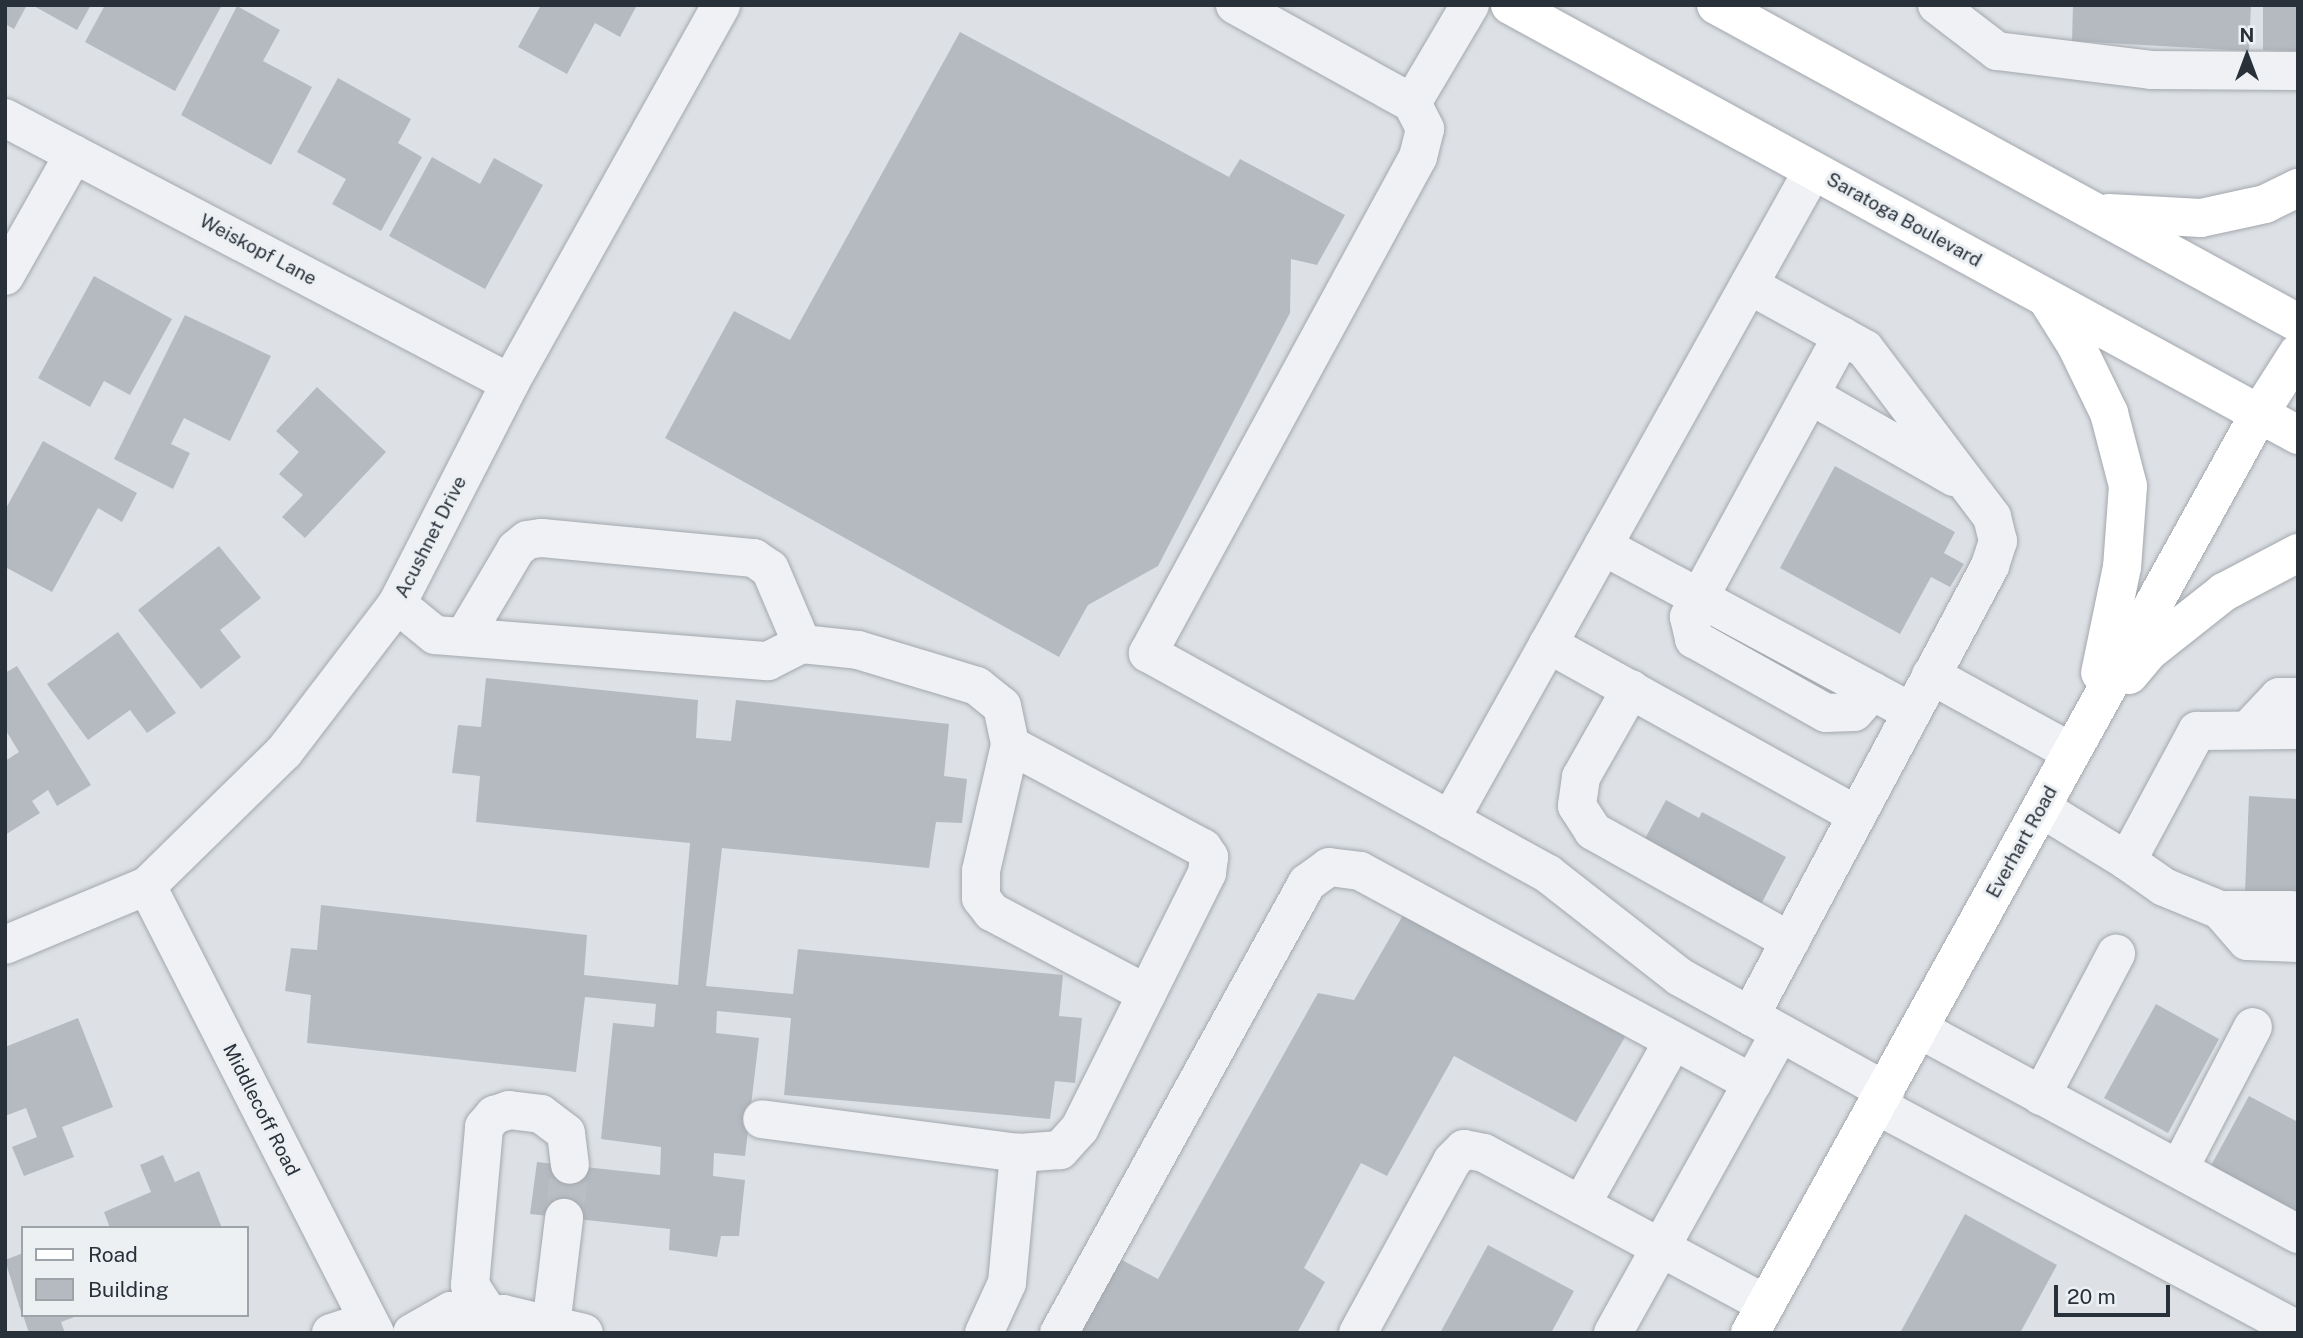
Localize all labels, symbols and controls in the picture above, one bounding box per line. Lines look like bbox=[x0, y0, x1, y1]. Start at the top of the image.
north arrow bbox=[2212, 21, 2282, 91]
text: N bbox=[2240, 24, 2254, 46]
street label: Saratoga Boulevard bbox=[1822, 168, 1986, 272]
street label: Weiskopf Lane bbox=[196, 210, 320, 290]
street label: Acushnet Drive bbox=[390, 472, 472, 602]
street label: Everhart Road bbox=[1982, 782, 2062, 902]
street label: Middlecoff Road bbox=[218, 1040, 304, 1180]
legend bbox=[21, 1226, 248, 1317]
text: Road bbox=[88, 1242, 138, 1267]
scale bar bbox=[2058, 1272, 2174, 1316]
text: Building bbox=[88, 1277, 169, 1302]
text: 20 m bbox=[2067, 1284, 2116, 1309]

